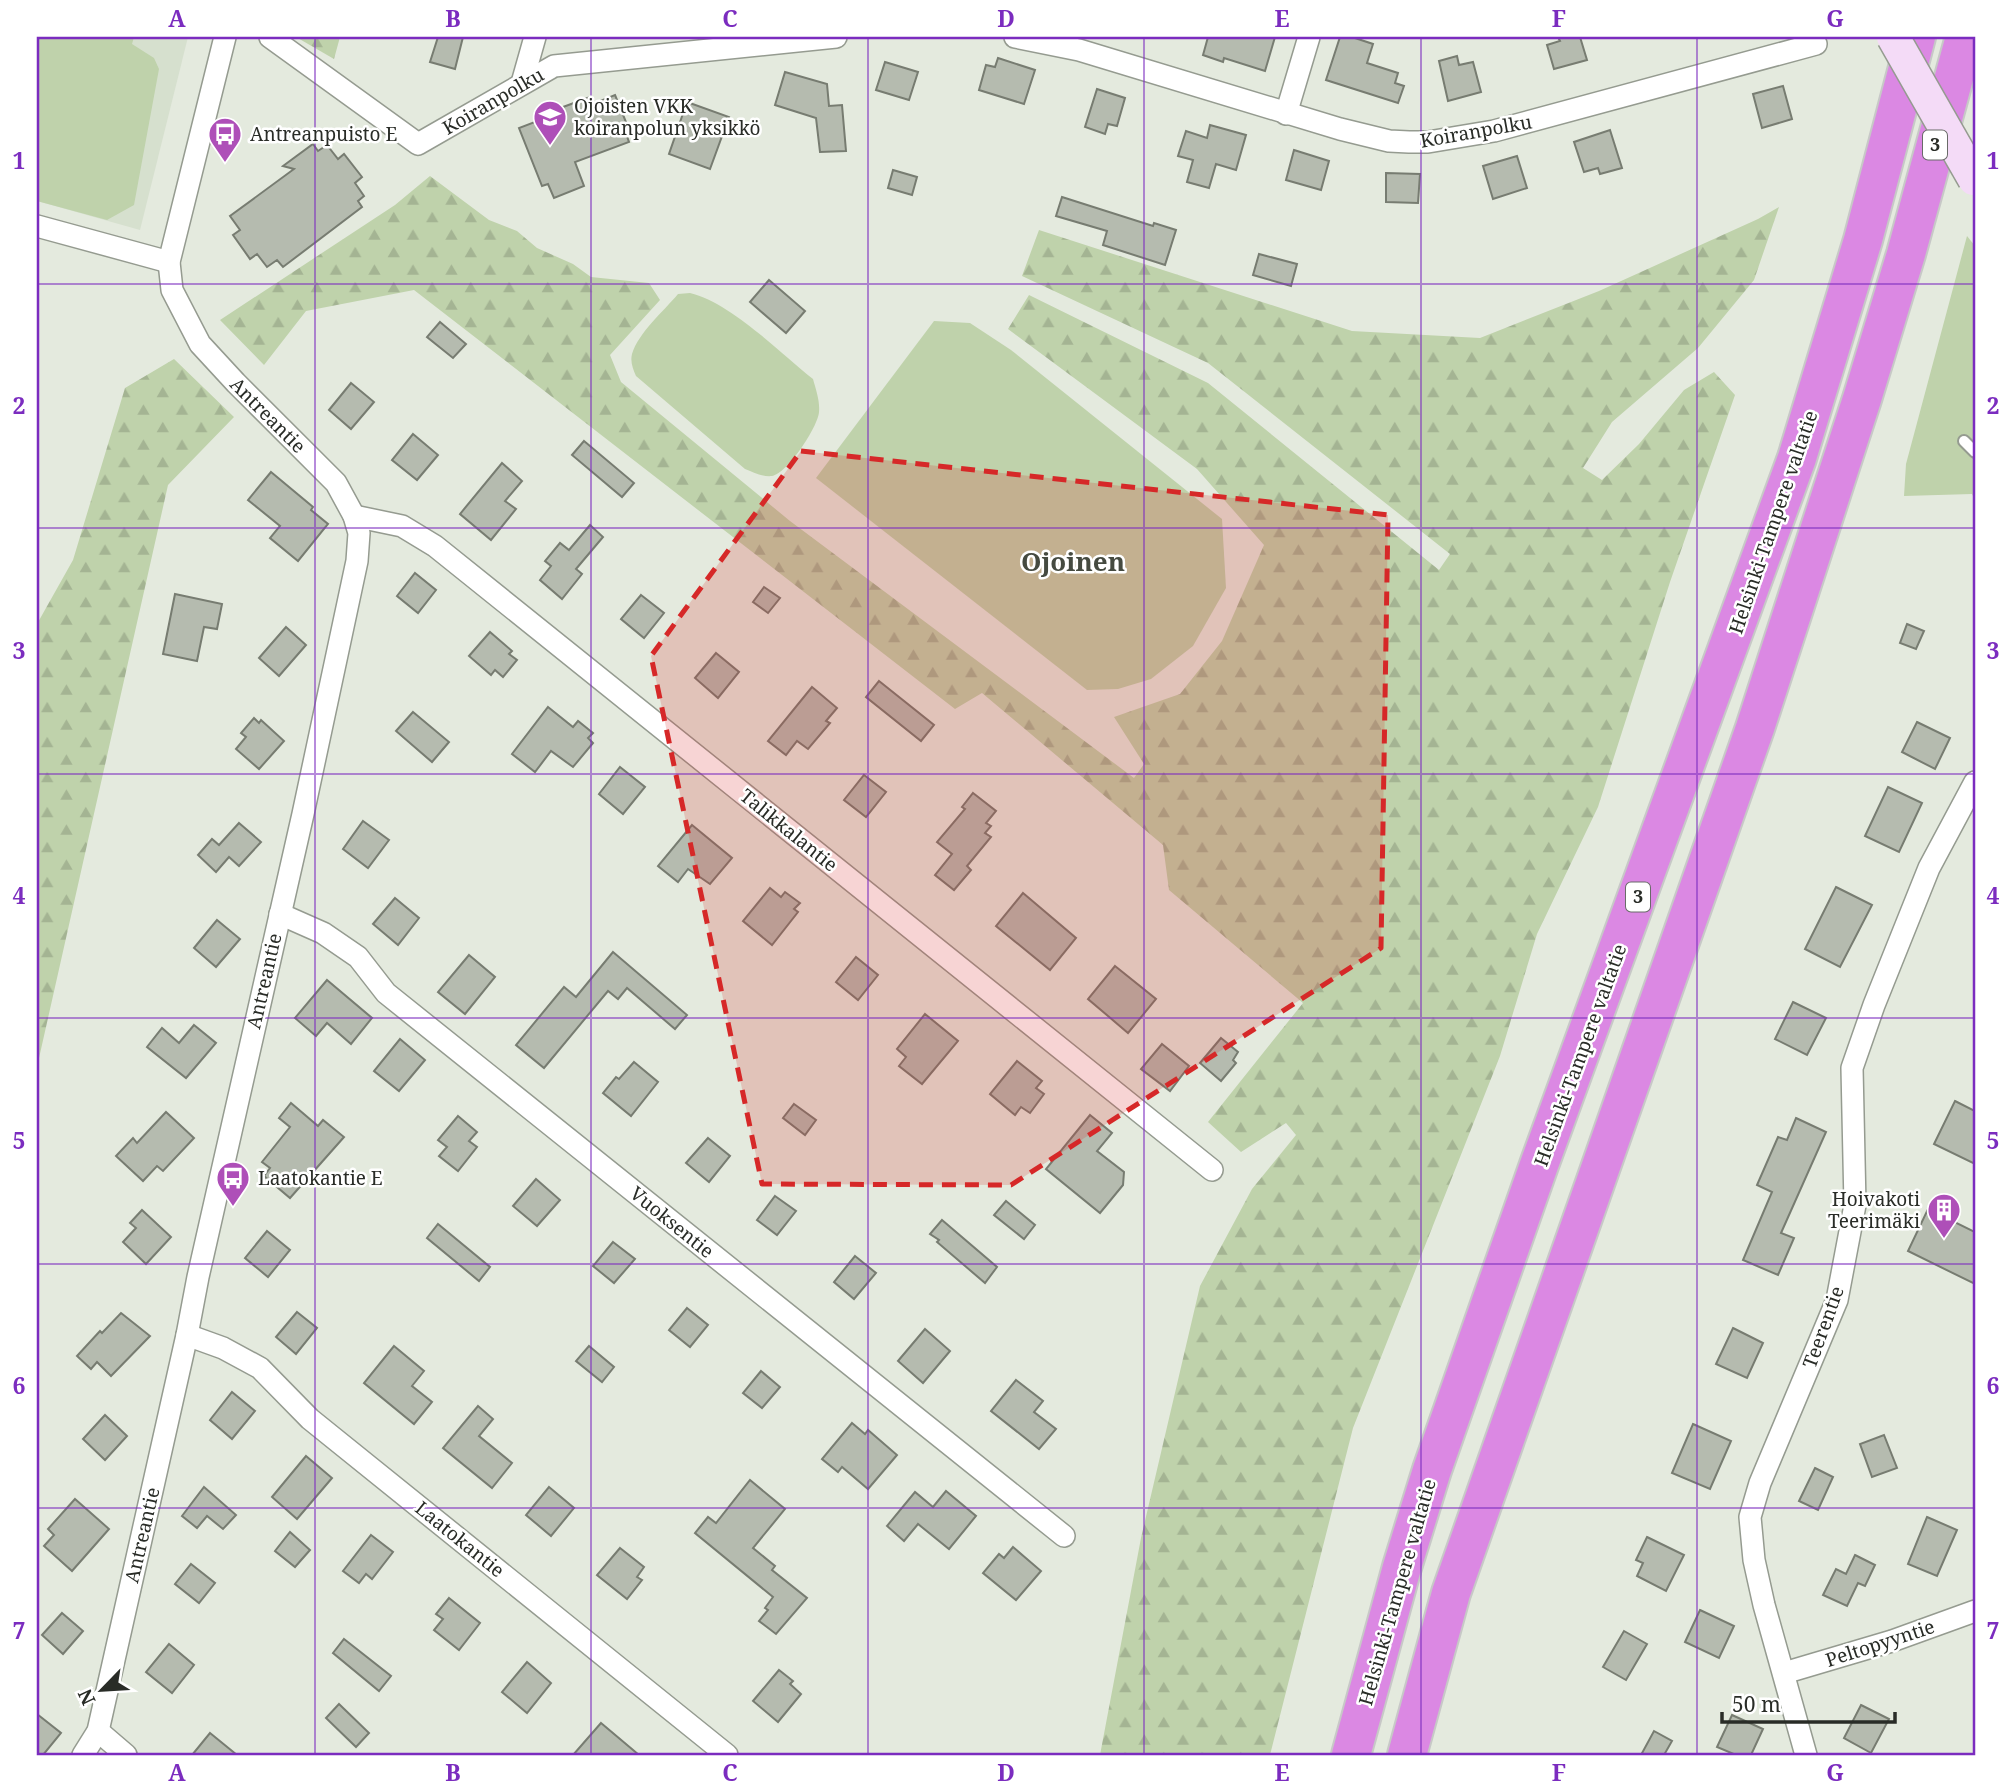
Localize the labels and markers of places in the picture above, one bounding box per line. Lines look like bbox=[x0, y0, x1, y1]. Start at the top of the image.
place label: Ojoisten VKK koiranpolun yksikkö bbox=[574, 93, 760, 141]
school or university icon: Ojoisten VKK koiranpolun yksikkö bbox=[531, 98, 569, 147]
bus stop icon: Antreanpuisto E bbox=[206, 115, 244, 164]
place label: Antreanpuisto E bbox=[250, 121, 397, 147]
bus stop icon: Laatokantie E bbox=[214, 1159, 252, 1208]
place label: Laatokantie E bbox=[258, 1165, 383, 1191]
place label: Hoivakoti Teerimäki bbox=[1828, 1186, 1920, 1234]
building icon: Hoivakoti Teerimäki bbox=[1925, 1191, 1963, 1240]

